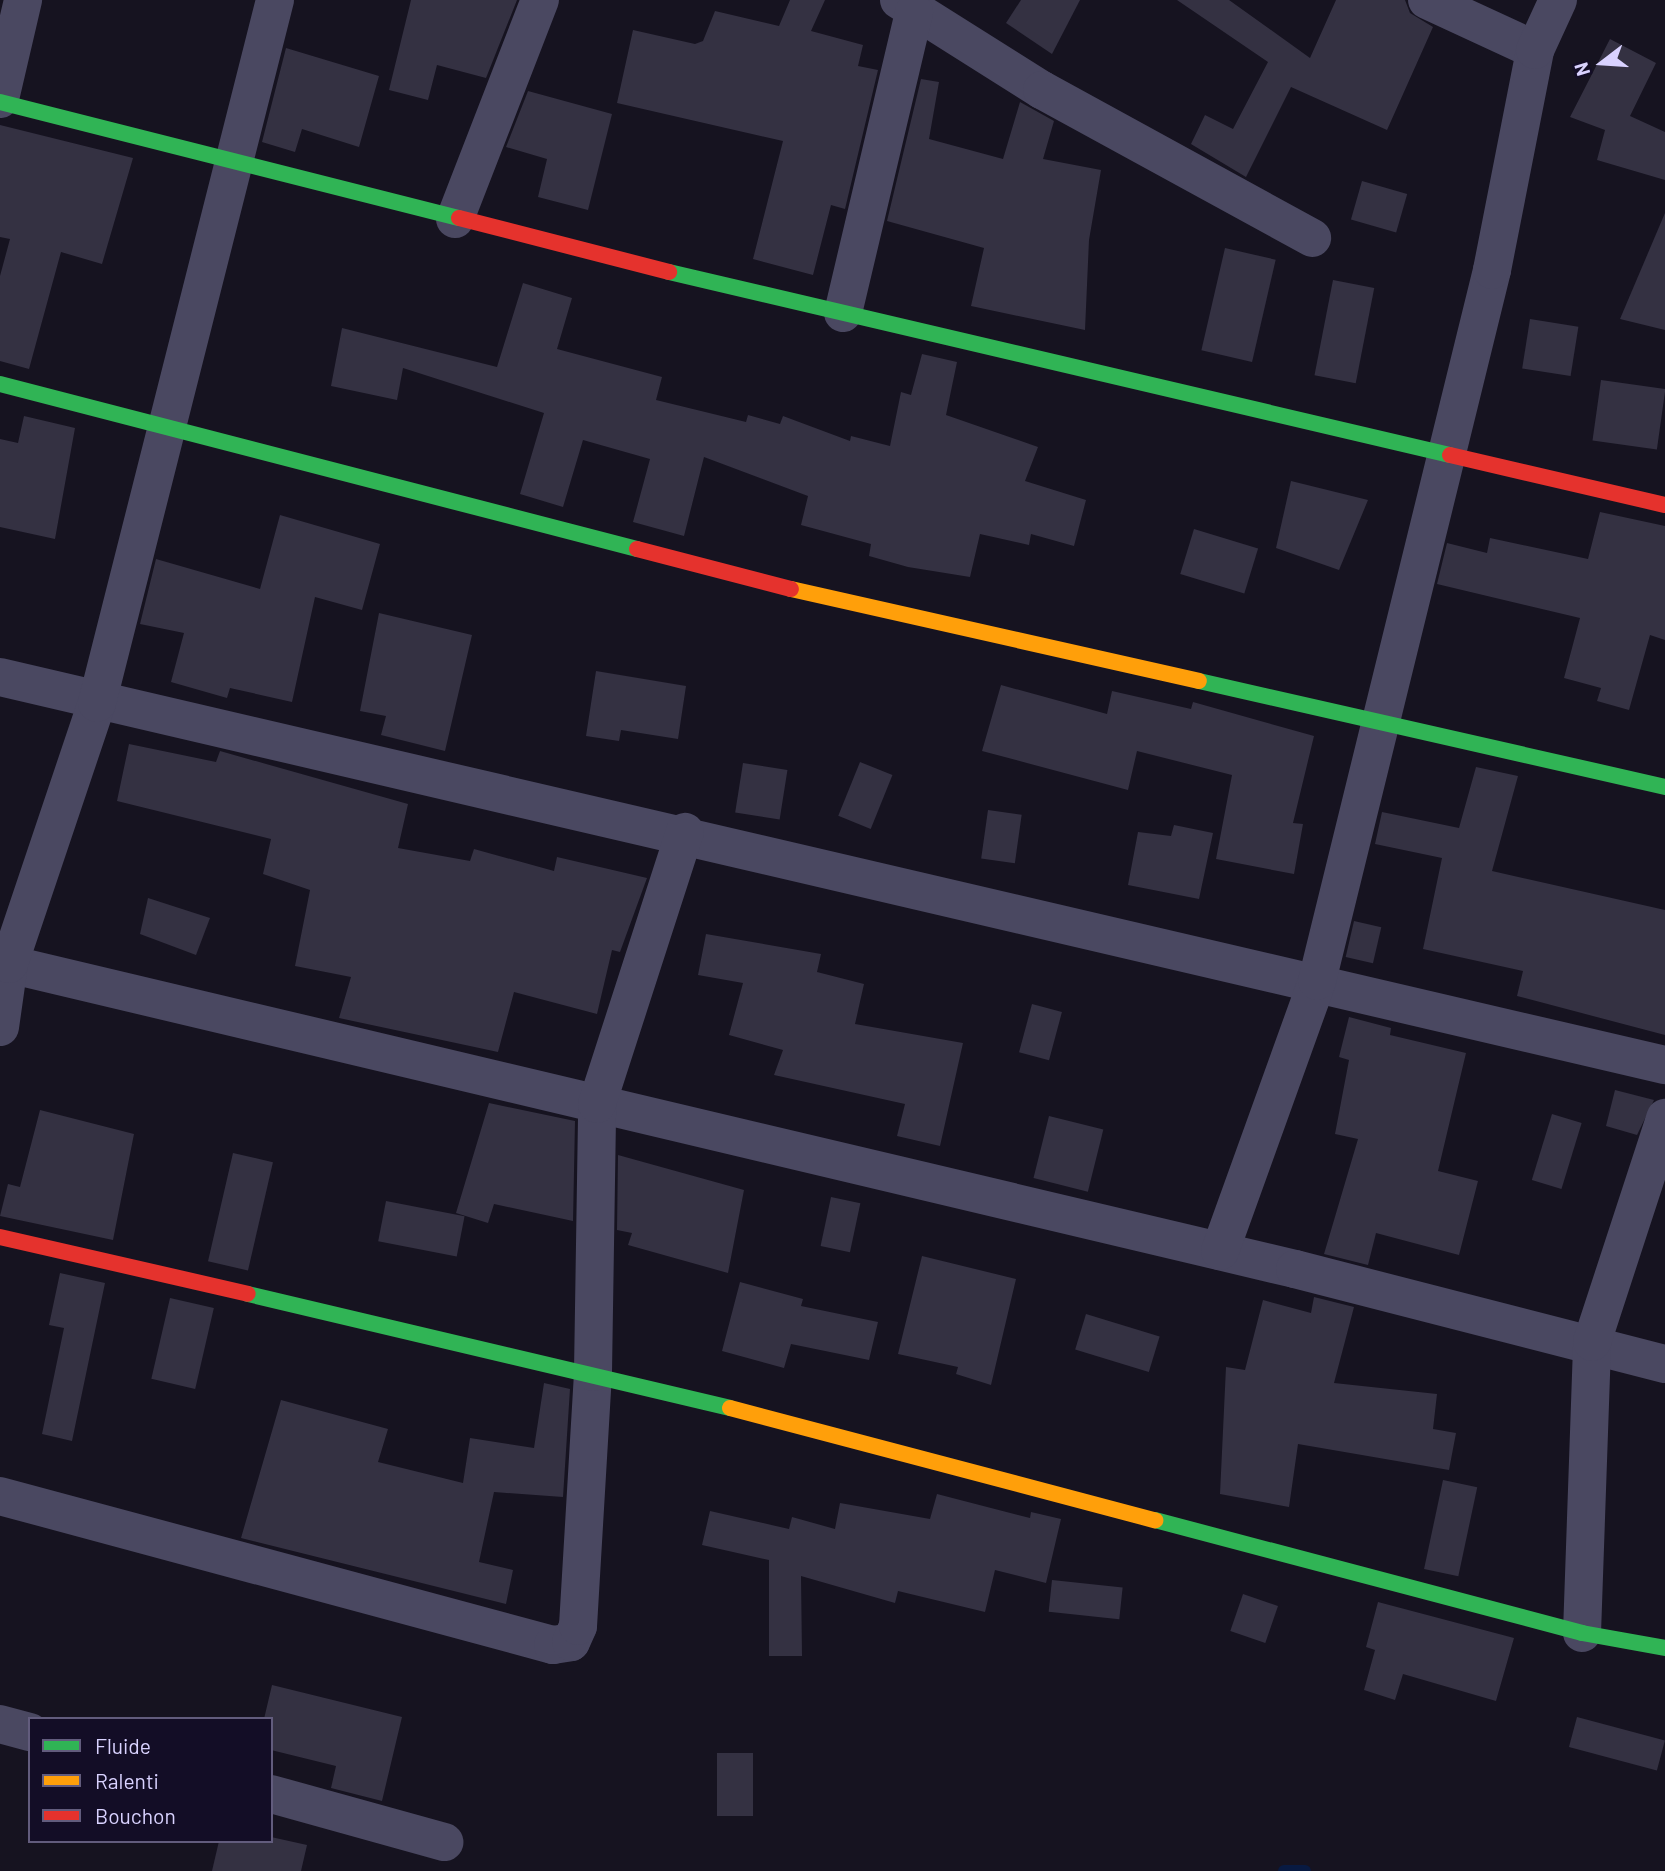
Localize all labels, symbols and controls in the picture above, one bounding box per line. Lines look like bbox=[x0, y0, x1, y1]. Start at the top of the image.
north arrow bbox=[1567, 28, 1637, 98]
text: N bbox=[1569, 60, 1594, 79]
legend bbox=[28, 1717, 273, 1843]
text: Fluide bbox=[95, 1733, 151, 1758]
text: Ralenti bbox=[95, 1768, 159, 1793]
text: Bouchon bbox=[95, 1803, 176, 1828]

